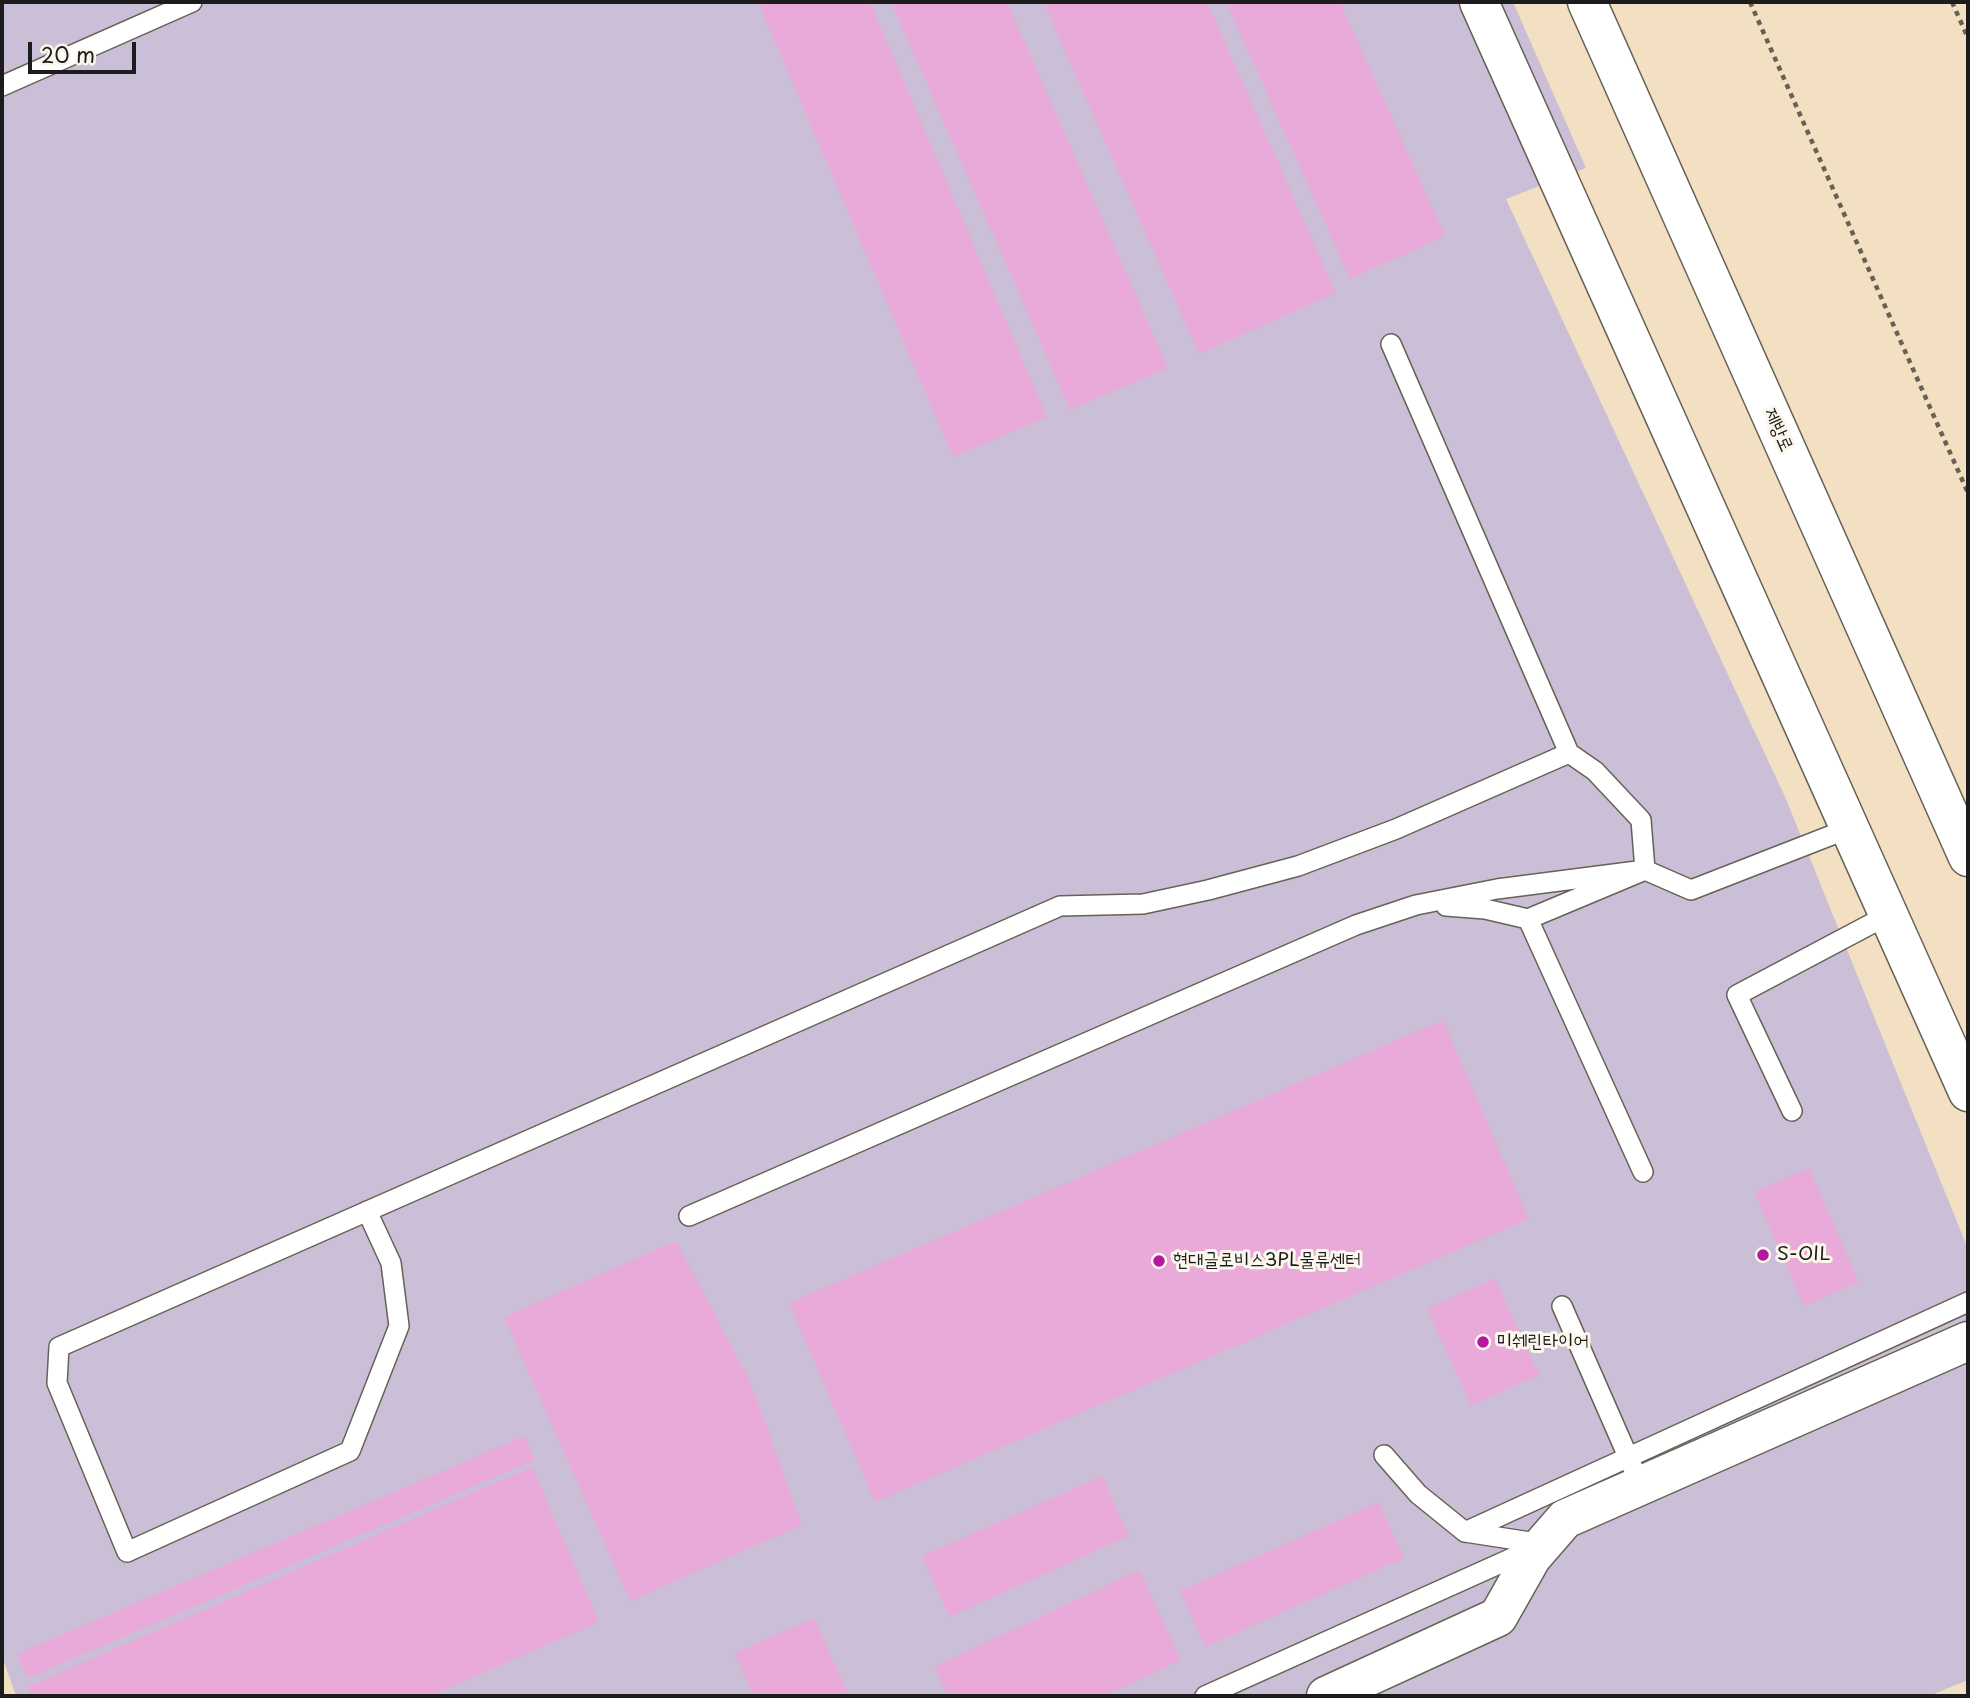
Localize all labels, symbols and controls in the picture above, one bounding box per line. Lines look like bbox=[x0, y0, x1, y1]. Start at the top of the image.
scale bar bbox=[32, 28, 140, 72]
text: 20 m bbox=[41, 38, 95, 70]
street label: 제방로 bbox=[1758, 404, 1798, 456]
place label: S-OIL bbox=[1777, 1244, 1830, 1266]
marker: S-OIL bbox=[1755, 1247, 1771, 1263]
place label: 현대글로비스3PL물류센터 bbox=[1173, 1250, 1361, 1272]
marker: 현대글로비스3PL물류센터 bbox=[1151, 1253, 1167, 1269]
place label: 미쉐린타이어 bbox=[1497, 1331, 1589, 1353]
marker: 미쉐린타이어 bbox=[1475, 1334, 1491, 1350]

